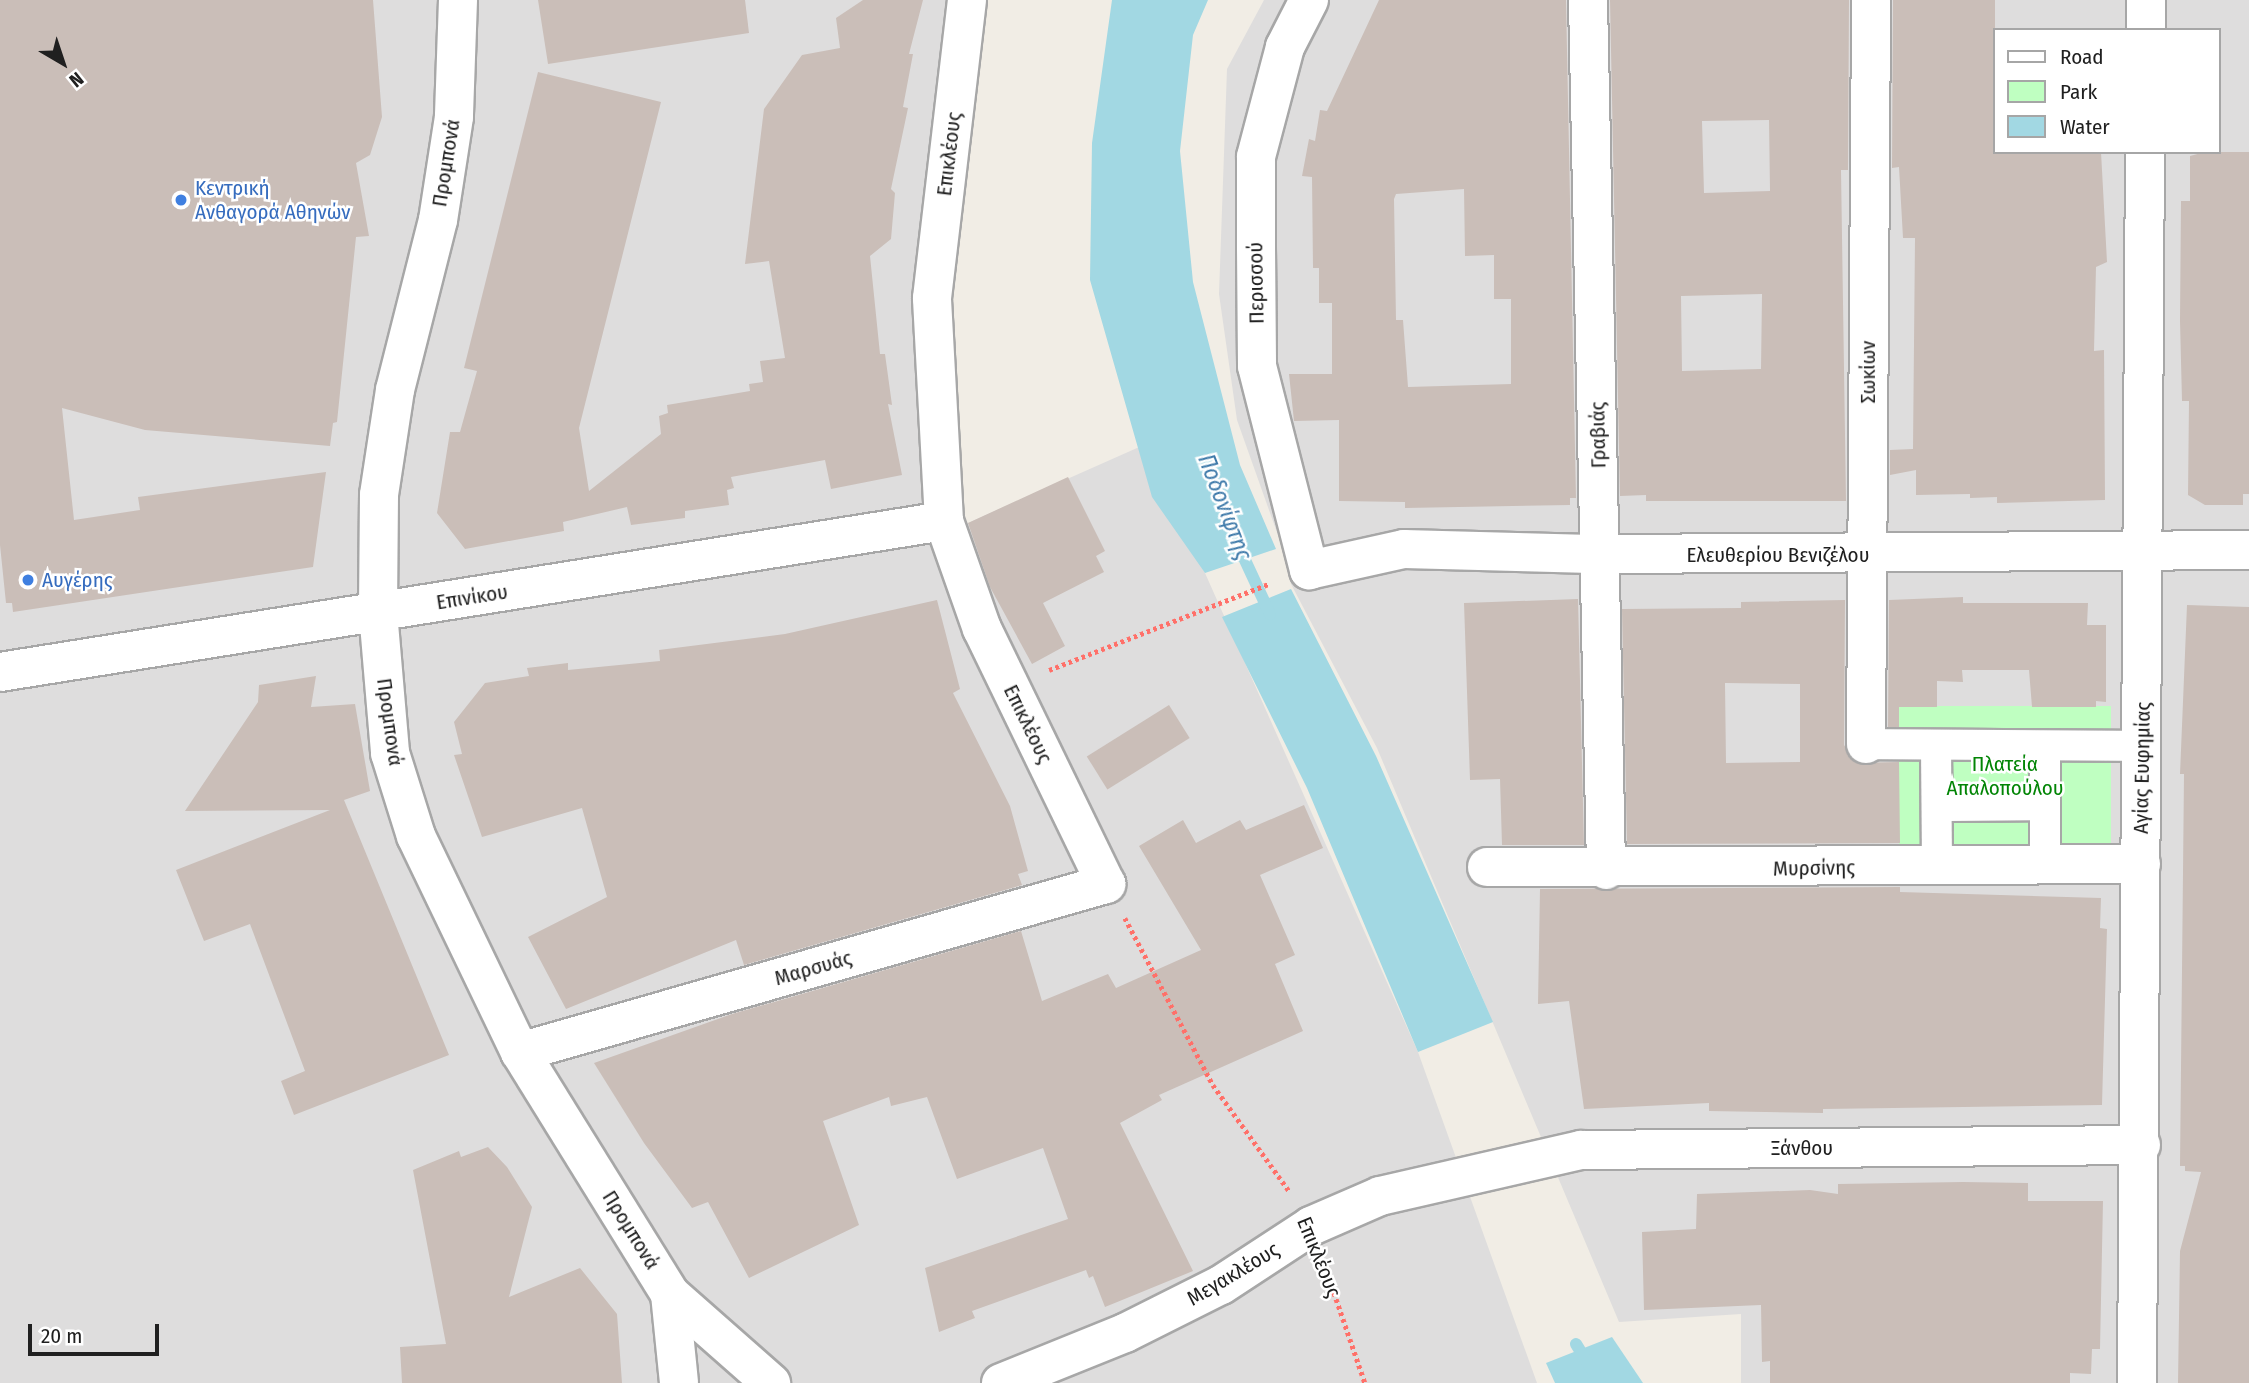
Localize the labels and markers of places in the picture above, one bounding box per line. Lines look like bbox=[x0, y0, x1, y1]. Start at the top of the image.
place label: Κεντρική Ανθαγορά Αθηνών bbox=[195, 175, 350, 225]
marker: Κεντρική Ανθαγορά Αθηνών bbox=[173, 192, 189, 208]
place label: Αυγέρης bbox=[42, 567, 113, 593]
marker: Αυγέρης bbox=[20, 572, 36, 588]

